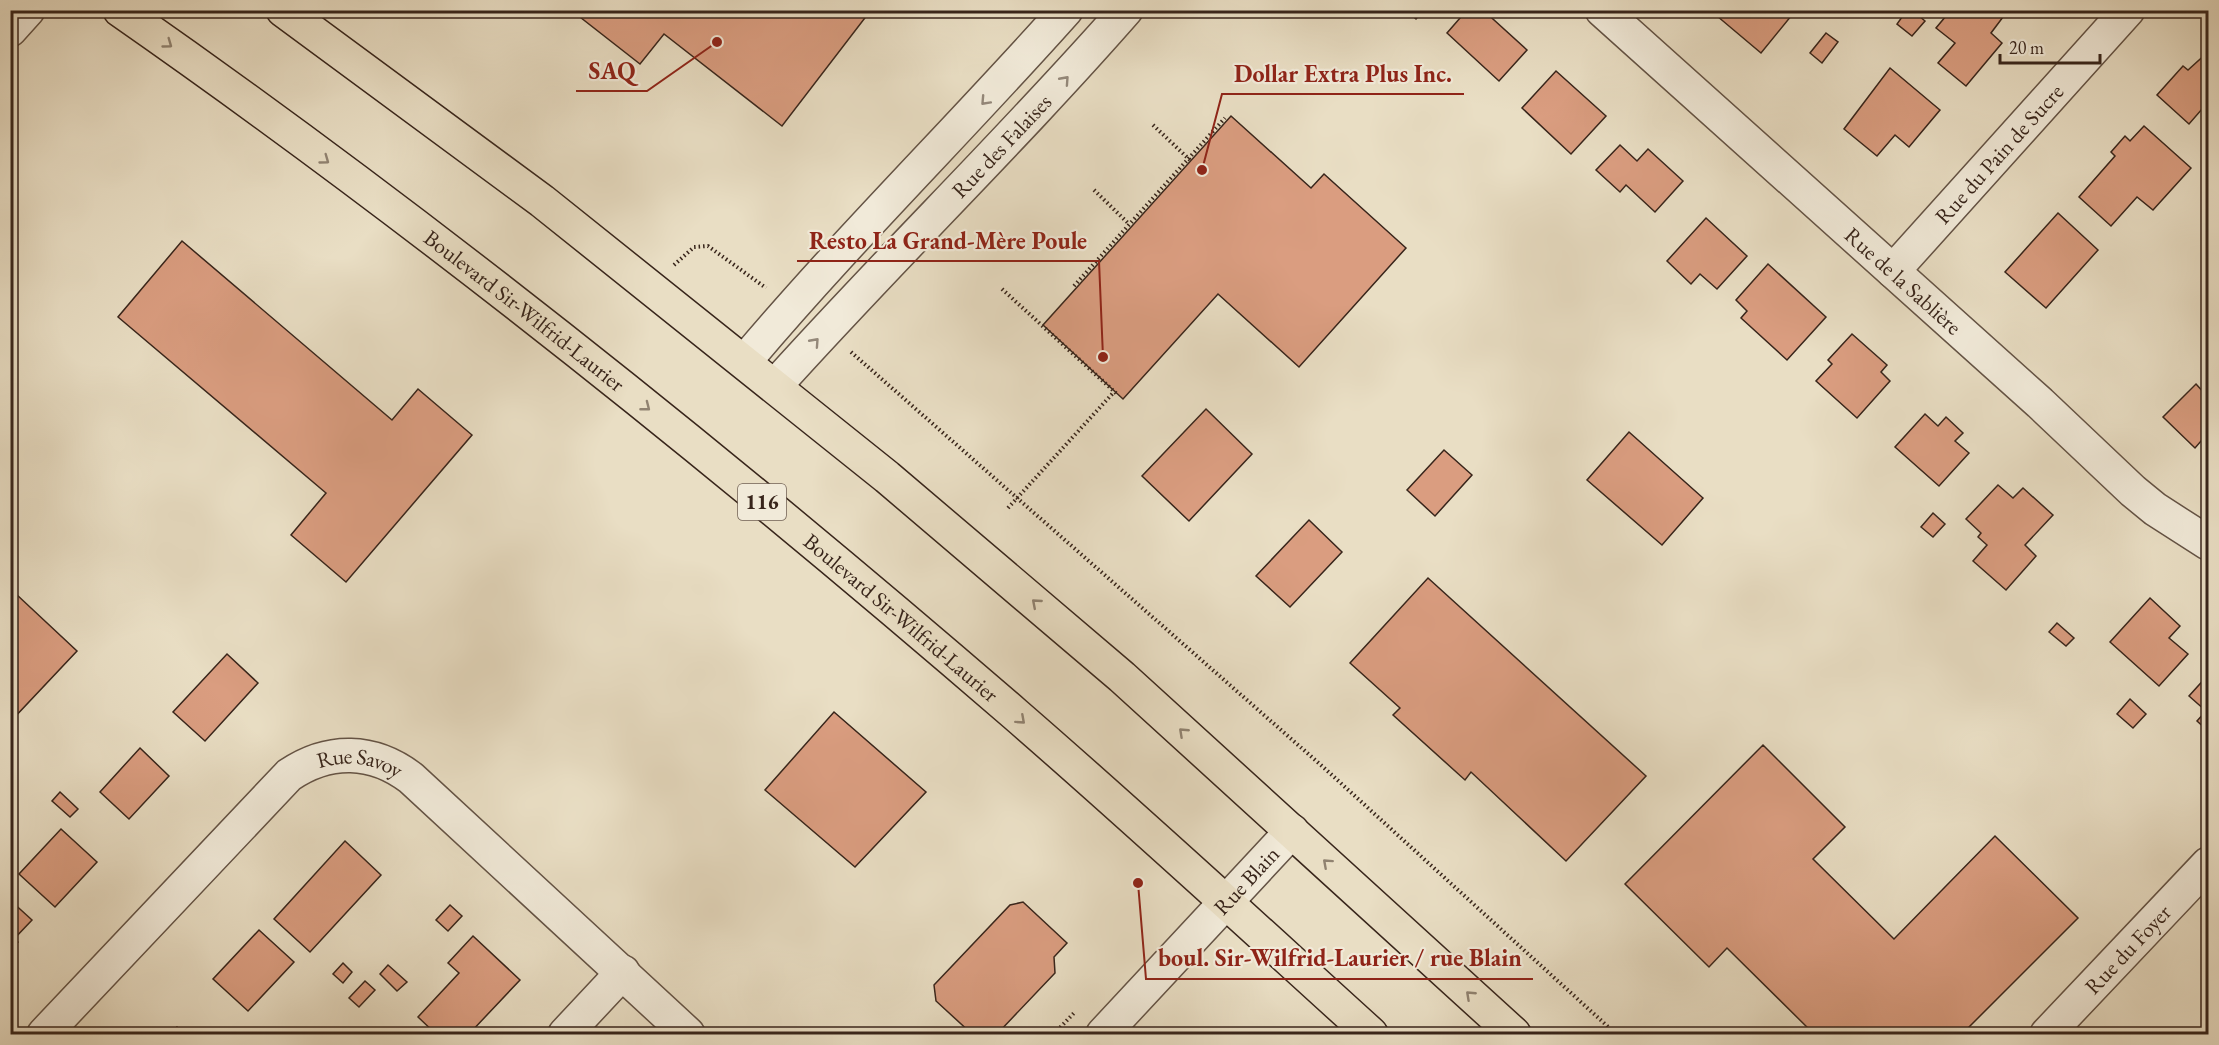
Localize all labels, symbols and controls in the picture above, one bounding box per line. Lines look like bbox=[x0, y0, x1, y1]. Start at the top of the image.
scale bar bbox=[2000, 27, 2100, 65]
text: 20 m bbox=[2009, 36, 2044, 59]
one-way arrow bbox=[161, 37, 172, 48]
callout: SAQ bbox=[576, 49, 647, 91]
callout: Dollar Extra Plus Inc. bbox=[1222, 52, 1464, 94]
text: SAQ bbox=[589, 55, 639, 86]
text: Dollar Extra Plus Inc. bbox=[1234, 58, 1452, 89]
one-way arrow bbox=[1058, 76, 1069, 86]
street label: Rue du Pain de Sucre bbox=[1928, 77, 2070, 230]
street label: Rue des Falaises bbox=[945, 88, 1058, 204]
one-way arrow bbox=[981, 94, 992, 104]
one-way arrow bbox=[318, 153, 329, 164]
callout: Resto La Grand-Mère Poule bbox=[797, 219, 1099, 261]
street label: Rue de la Sablière bbox=[1838, 221, 1968, 341]
street label: Boulevard Sir-Wilfrid-Laurier bbox=[418, 223, 631, 399]
text: Resto La Grand-Mère Poule bbox=[809, 225, 1087, 256]
one-way arrow bbox=[808, 338, 819, 349]
one-way arrow bbox=[639, 399, 650, 410]
road number: 116 bbox=[738, 484, 786, 520]
street label: Boulevard Sir-Wilfrid-Laurier bbox=[797, 527, 1005, 709]
one-way arrow bbox=[1032, 599, 1043, 610]
one-way arrow bbox=[1015, 713, 1025, 724]
one-way arrow bbox=[1179, 728, 1189, 739]
street label: Rue Savoy bbox=[314, 741, 409, 784]
street label: Rue Blain bbox=[1207, 840, 1286, 921]
one-way arrow bbox=[1323, 859, 1333, 870]
street label: Rue du Foyer bbox=[2078, 898, 2178, 1001]
callout: boul. Sir-Wilfrid-Laurier / rue Blain bbox=[1146, 937, 1533, 979]
text: boul. Sir-Wilfrid-Laurier / rue Blain bbox=[1158, 942, 1522, 973]
one-way arrow bbox=[1467, 991, 1477, 1002]

